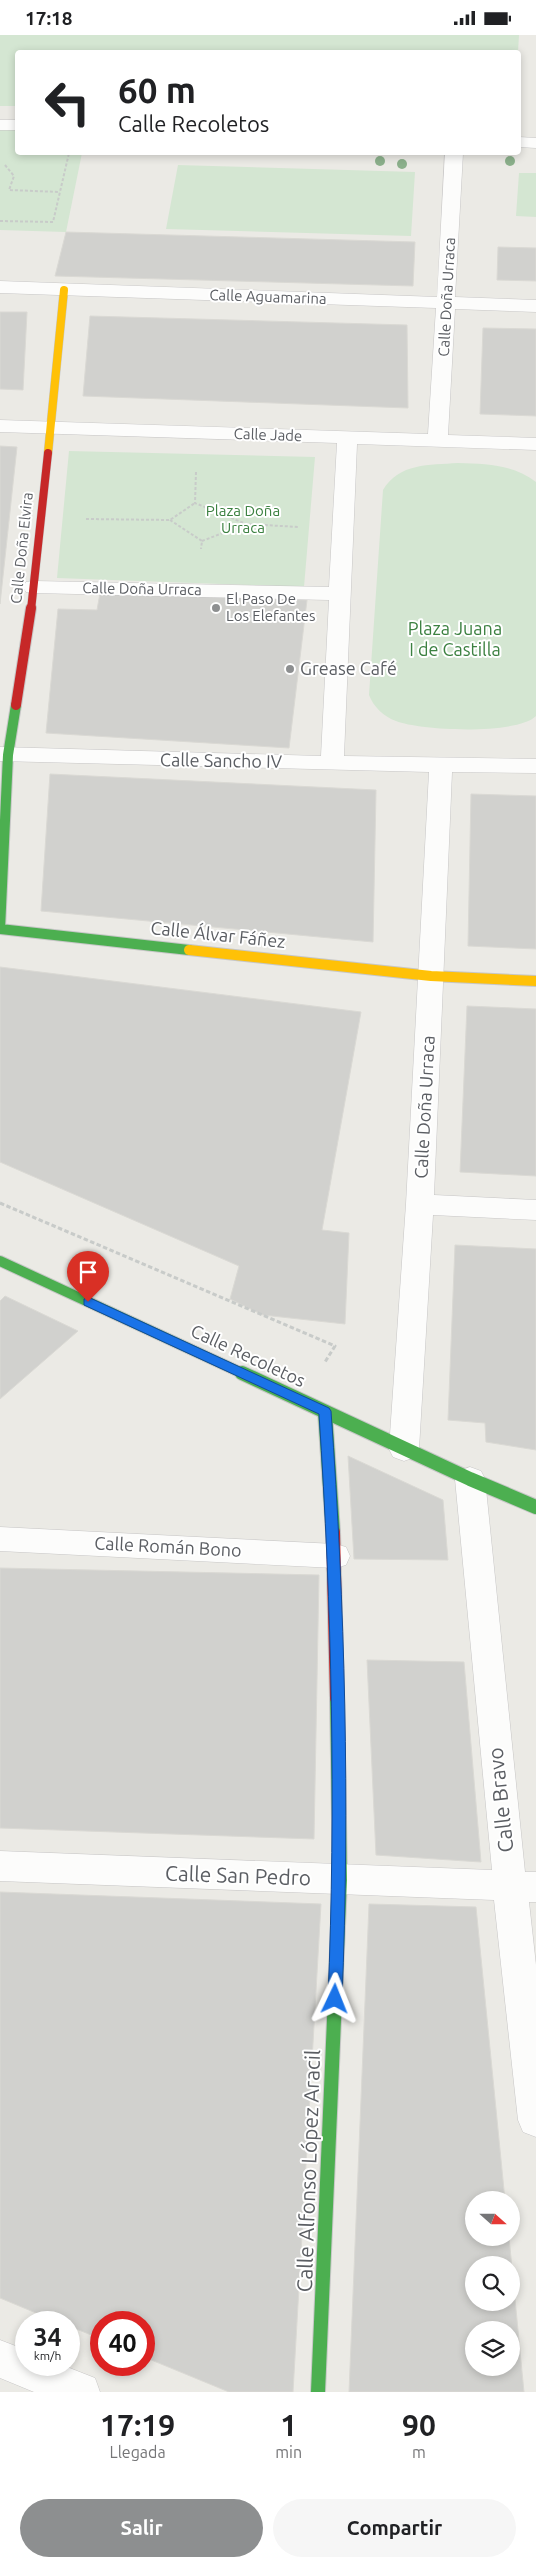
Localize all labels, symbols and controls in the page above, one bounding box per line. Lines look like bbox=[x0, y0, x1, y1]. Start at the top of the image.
text: 17:18 bbox=[25, 7, 73, 29]
icon: left bbox=[35, 70, 100, 135]
text: 60 m bbox=[118, 70, 196, 110]
text: Calle Recoletos bbox=[118, 111, 269, 136]
street label: Calle Doña Urraca bbox=[435, 237, 458, 357]
street label: Calle Aguamarina bbox=[209, 286, 327, 307]
street label: Calle Jade bbox=[233, 425, 303, 444]
street label: Calle Doña Elvira bbox=[7, 491, 36, 605]
park label: Plaza Doña Urraca bbox=[206, 502, 280, 536]
street label: Calle Doña Urraca bbox=[82, 579, 202, 598]
place label: El Paso De Los Elefantes bbox=[226, 590, 316, 624]
marker: El Paso De Los Elefantes bbox=[210, 602, 222, 614]
park label: Plaza Juana I de Castilla bbox=[408, 618, 502, 659]
place label: Grease Café bbox=[300, 658, 397, 678]
marker: Grease Café bbox=[284, 663, 296, 675]
street label: Calle Sancho IV bbox=[160, 749, 283, 771]
street label: Calle Álvar Fáñez bbox=[150, 916, 287, 951]
street label: Calle Doña Urraca bbox=[410, 1035, 438, 1179]
pin bbox=[67, 1251, 109, 1302]
icon: arrive bbox=[74, 1258, 102, 1286]
street label: Calle Recoletos bbox=[188, 1320, 309, 1390]
street label: Calle Román Bono bbox=[94, 1532, 242, 1560]
street label: Calle Bravo bbox=[483, 1746, 517, 1854]
street label: Calle San Pedro bbox=[165, 1860, 311, 1890]
position arrow bbox=[308, 1972, 360, 2024]
street label: Calle Alfonso López Aracil bbox=[292, 2049, 324, 2293]
north arrow bbox=[465, 2191, 520, 2246]
map controls bbox=[465, 2191, 520, 2376]
button: search bbox=[465, 2256, 520, 2311]
speed limit sign: 40 bbox=[90, 2311, 155, 2376]
button: layers bbox=[465, 2321, 520, 2376]
text: 34 bbox=[33, 2323, 62, 2351]
text: km/h bbox=[34, 2349, 61, 2362]
text: 17:19 bbox=[100, 2408, 175, 2442]
text: 1 bbox=[280, 2408, 297, 2442]
text: 90 bbox=[402, 2408, 436, 2442]
text: Llegada bbox=[110, 2443, 166, 2461]
text: min bbox=[275, 2443, 302, 2461]
text: m bbox=[412, 2443, 426, 2461]
button: Salir bbox=[20, 2499, 263, 2557]
button: Compartir bbox=[273, 2499, 516, 2557]

